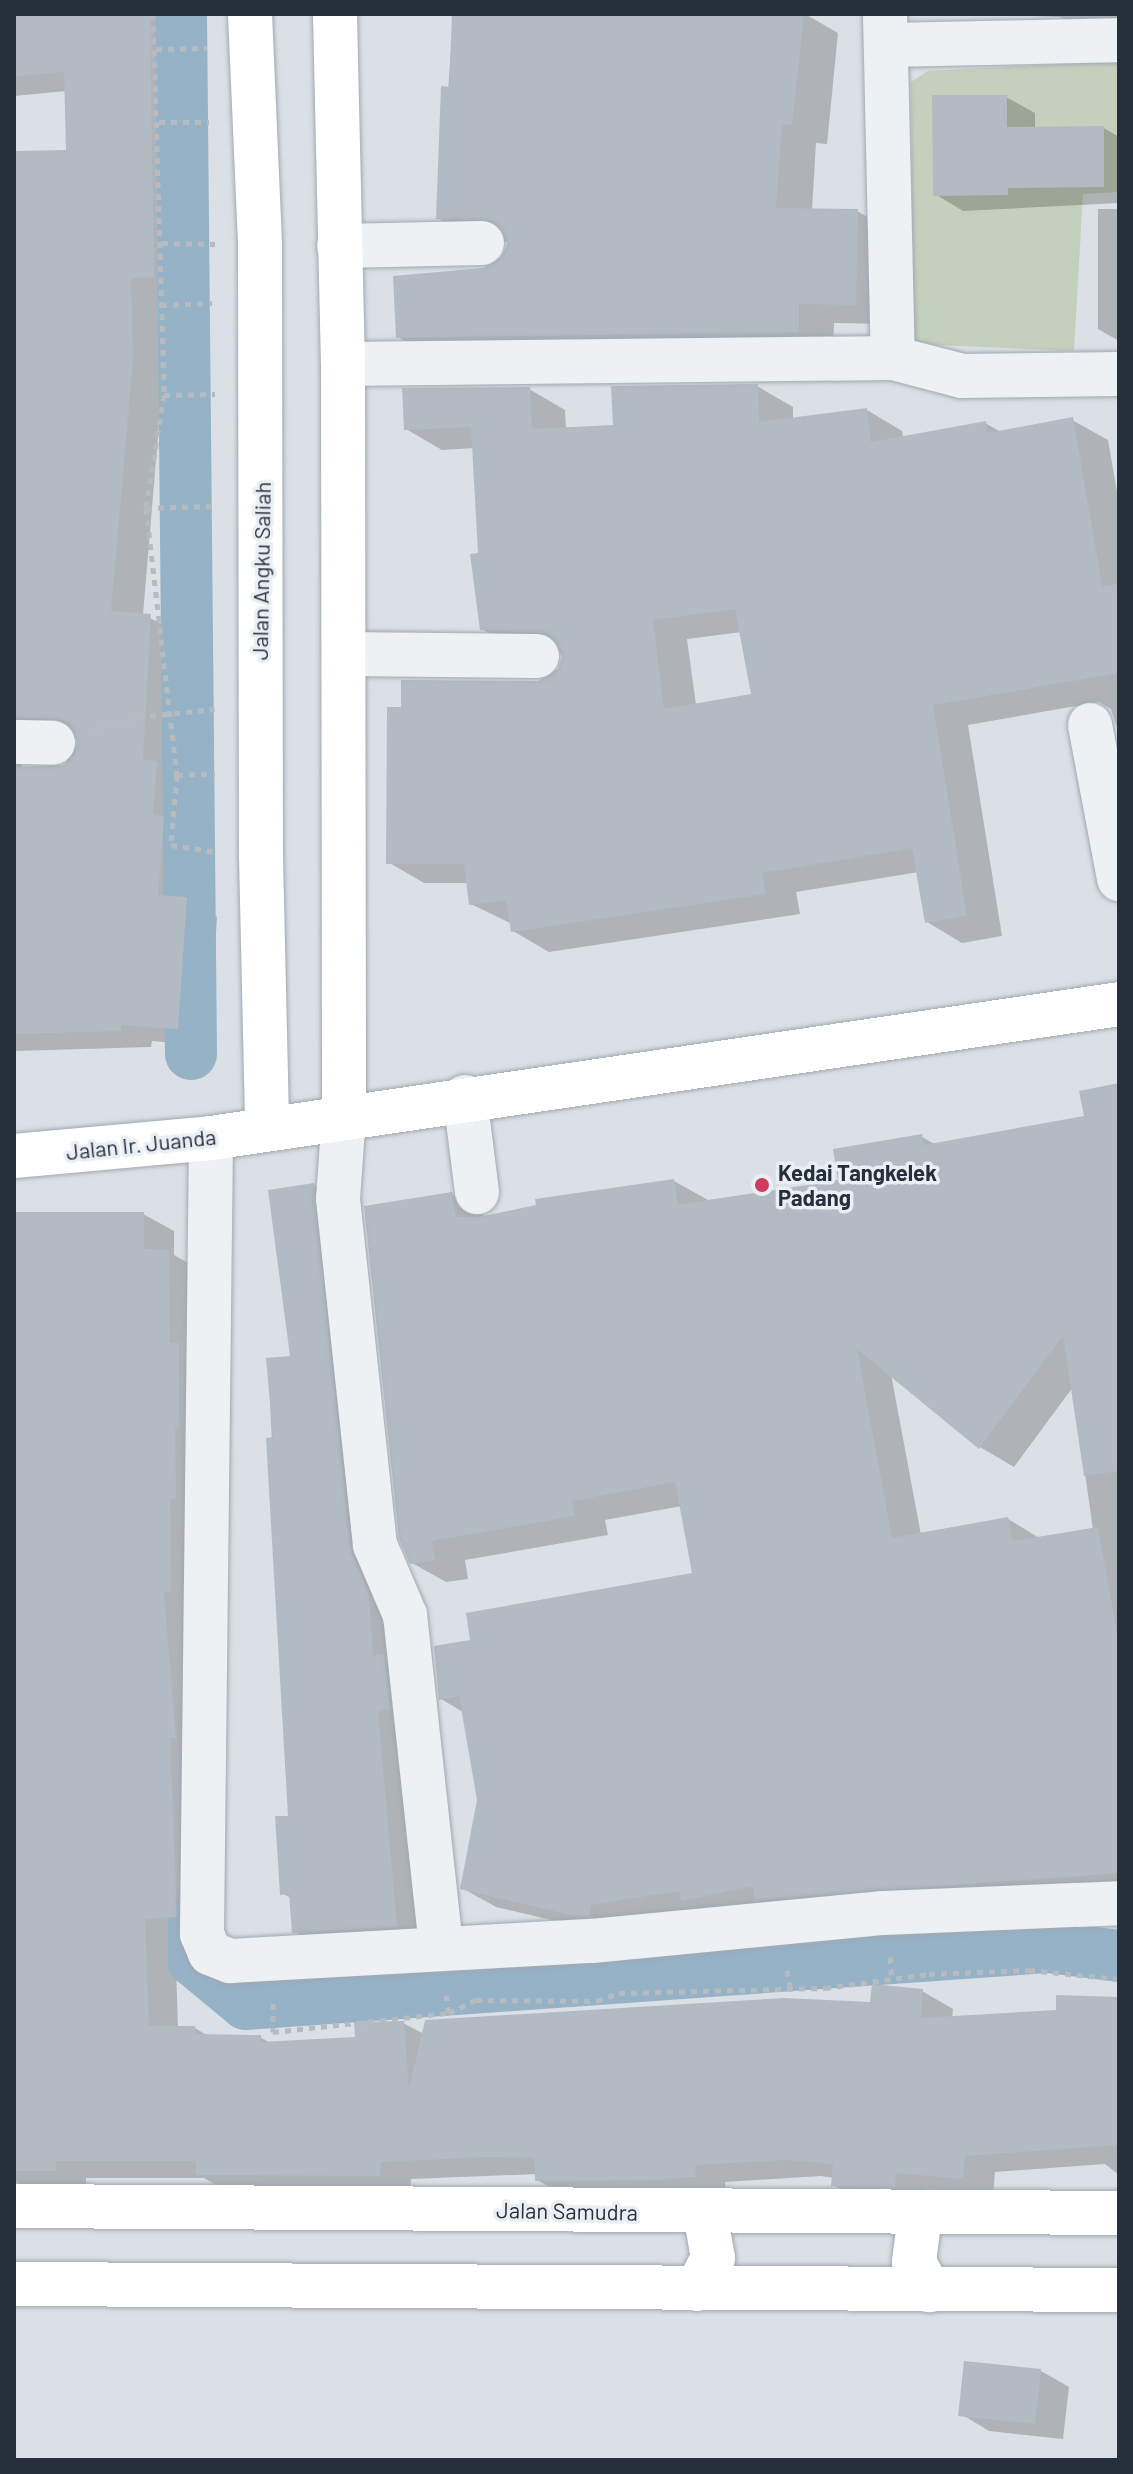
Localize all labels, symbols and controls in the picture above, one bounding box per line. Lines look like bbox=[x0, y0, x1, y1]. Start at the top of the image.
street label: Jalan Angku Saliah bbox=[246, 482, 276, 660]
street label: Jalan Ir. Juanda bbox=[65, 1123, 217, 1165]
place label: Kedai Tangkelek Padang bbox=[778, 1159, 937, 1210]
marker: Kedai Tangkelek Padang bbox=[753, 1176, 771, 1194]
street label: Jalan Samudra bbox=[496, 2197, 638, 2225]

